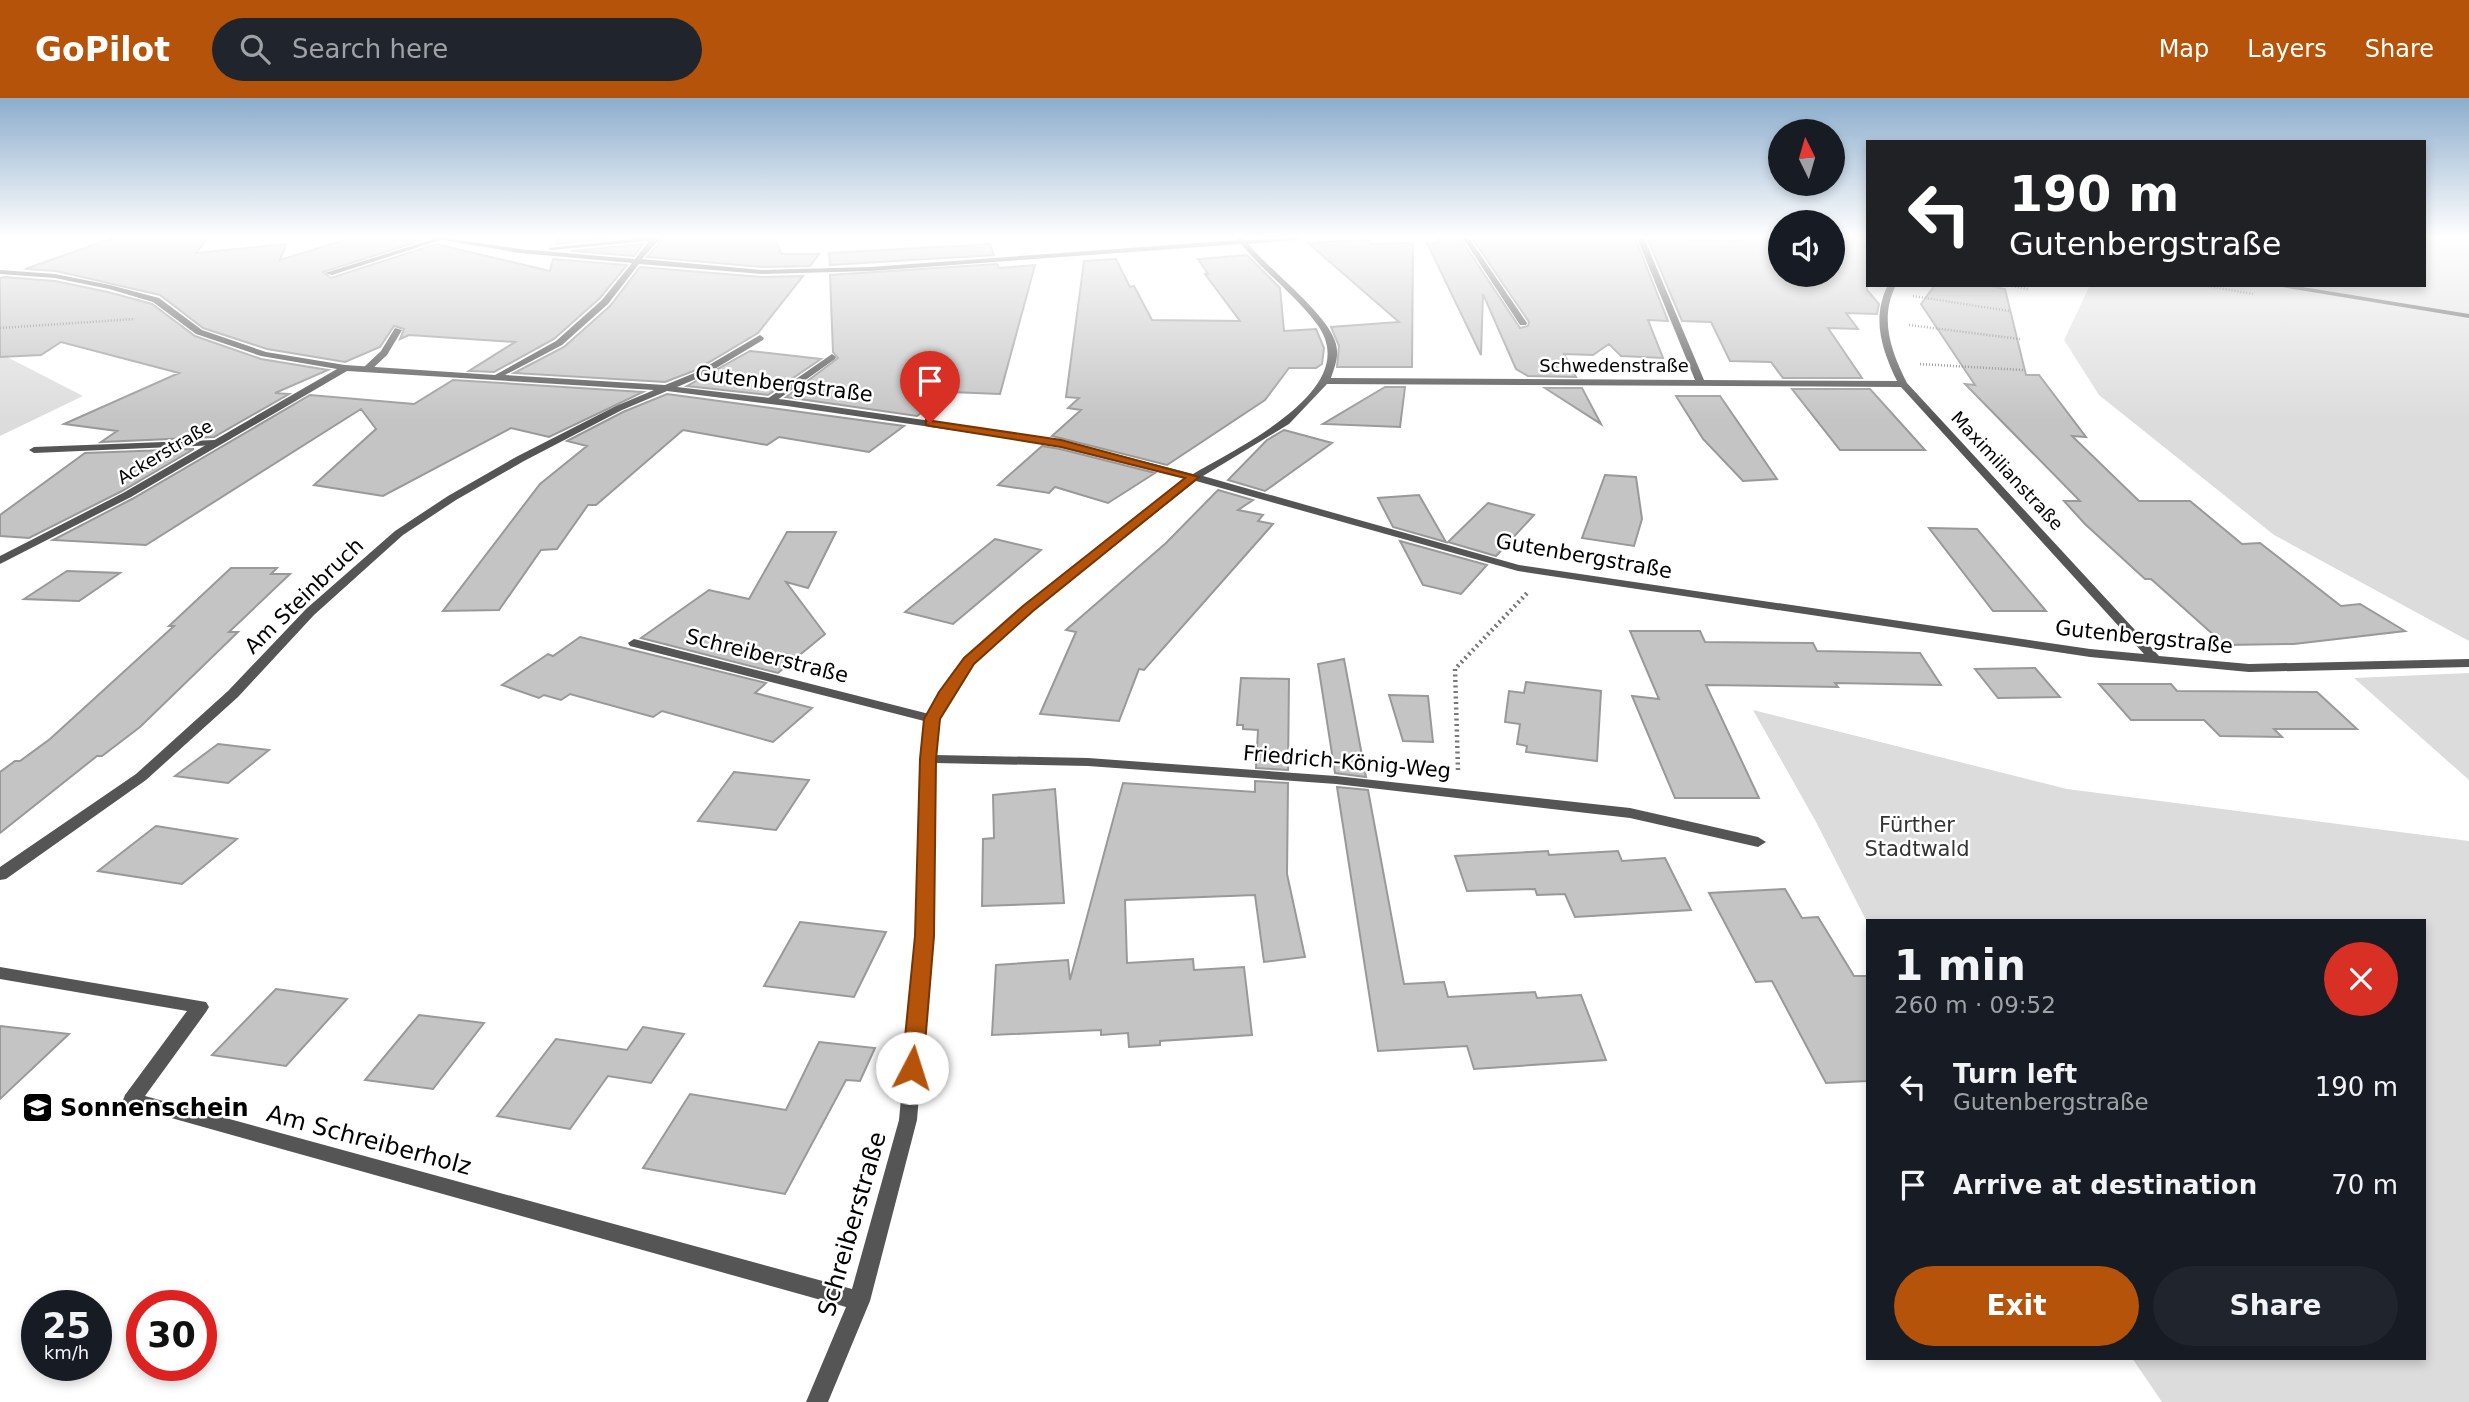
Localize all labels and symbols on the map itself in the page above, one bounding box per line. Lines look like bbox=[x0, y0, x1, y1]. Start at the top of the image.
north arrow bbox=[1768, 119, 1844, 196]
pin bbox=[900, 351, 960, 423]
street label: Schwedenstraße bbox=[1539, 355, 1689, 376]
street label: Gutenbergstraße bbox=[694, 361, 874, 407]
street label: Maximilianstraße bbox=[1947, 407, 2068, 534]
street label: Ackerstraße bbox=[113, 415, 216, 488]
street label: Gutenbergstraße bbox=[1494, 529, 1674, 583]
street label: Am Steinbruch bbox=[240, 533, 368, 659]
street label: Gutenbergstraße bbox=[2054, 616, 2234, 658]
street label: Schreiberstraße bbox=[683, 624, 851, 688]
street label: Friedrich-König-Weg bbox=[1242, 741, 1452, 783]
park label: Fürther Stadtwald bbox=[1864, 813, 1970, 861]
position arrow bbox=[875, 1031, 949, 1105]
school or university icon: Sonnenschein bbox=[20, 1091, 54, 1125]
place label: Sonnenschein bbox=[60, 1094, 249, 1122]
street label: Am Schreiberholz bbox=[264, 1099, 474, 1181]
street label: Schreiberstraße bbox=[812, 1129, 892, 1319]
speed limit sign: 30 bbox=[126, 1290, 217, 1381]

